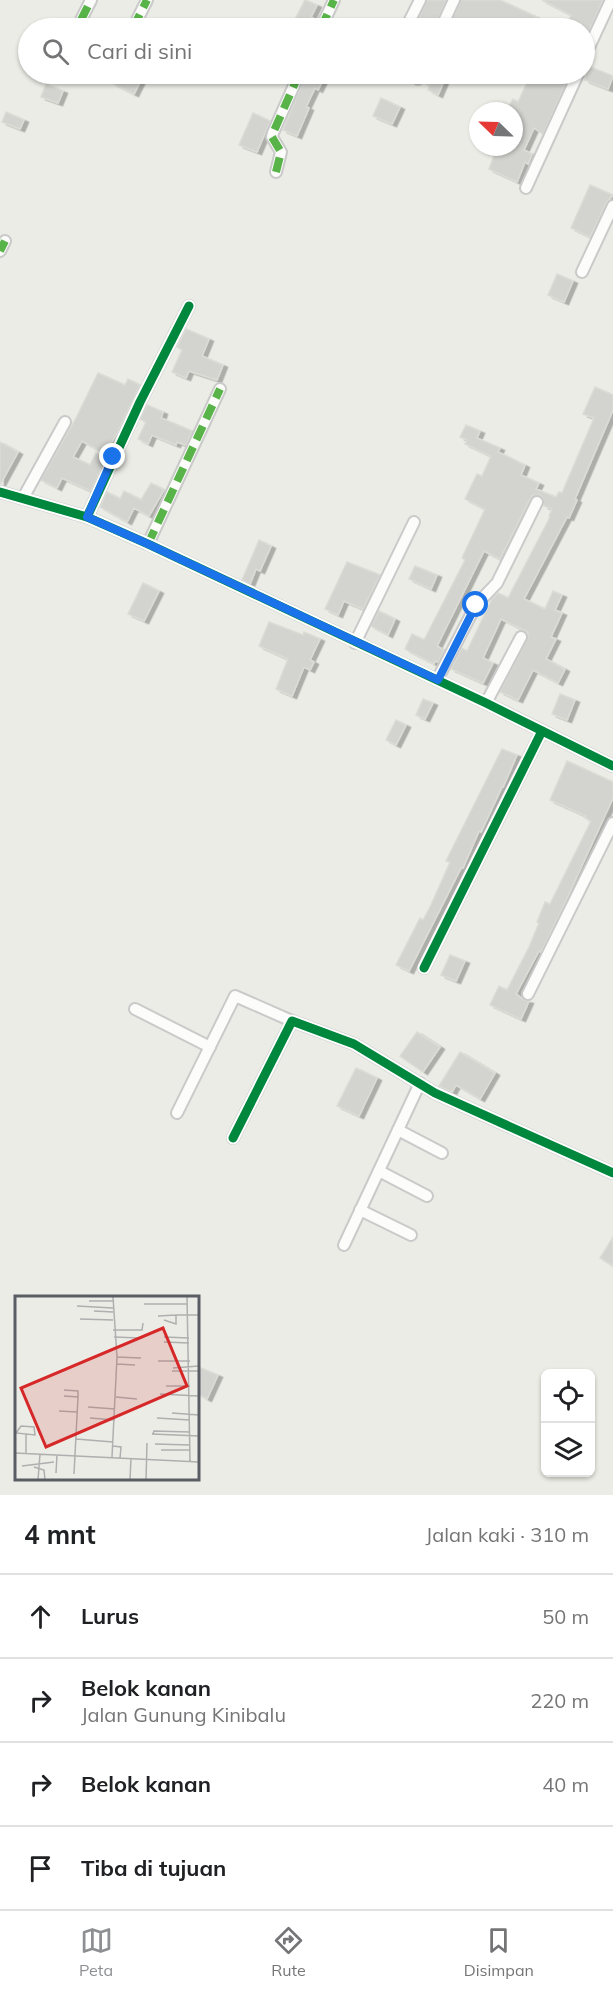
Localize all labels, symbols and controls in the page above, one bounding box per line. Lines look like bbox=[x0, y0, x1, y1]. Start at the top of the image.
search box bbox=[18, 18, 595, 84]
icon: search bbox=[39, 35, 72, 68]
text: Cari di sini bbox=[87, 37, 192, 65]
north arrow bbox=[469, 102, 523, 156]
route end bbox=[99, 443, 125, 469]
route start bbox=[462, 591, 488, 617]
inset map bbox=[15, 1296, 200, 1480]
map controls bbox=[541, 1369, 595, 1477]
button: locate bbox=[541, 1369, 595, 1423]
button: layers bbox=[541, 1423, 595, 1477]
text: 4 mnt bbox=[24, 1518, 96, 1551]
text: Jalan kaki · 310 m bbox=[426, 1522, 589, 1547]
icon: ahead bbox=[24, 1600, 57, 1633]
text: Lurus bbox=[81, 1602, 139, 1630]
text: 50 m bbox=[542, 1604, 589, 1629]
text: Belok kanan bbox=[81, 1674, 211, 1702]
icon: right bbox=[24, 1684, 57, 1717]
text: 220 m bbox=[530, 1688, 589, 1713]
text: Jalan Gunung Kinibalu bbox=[81, 1702, 286, 1727]
icon: right bbox=[24, 1768, 57, 1801]
text: Belok kanan bbox=[81, 1770, 211, 1798]
text: 40 m bbox=[542, 1772, 589, 1797]
icon: arrive bbox=[24, 1852, 57, 1885]
text: Tiba di tujuan bbox=[81, 1854, 226, 1882]
tab: Peta bbox=[79, 1924, 113, 1980]
tab: Rute bbox=[271, 1924, 306, 1980]
tab: Disimpan bbox=[464, 1924, 534, 1980]

